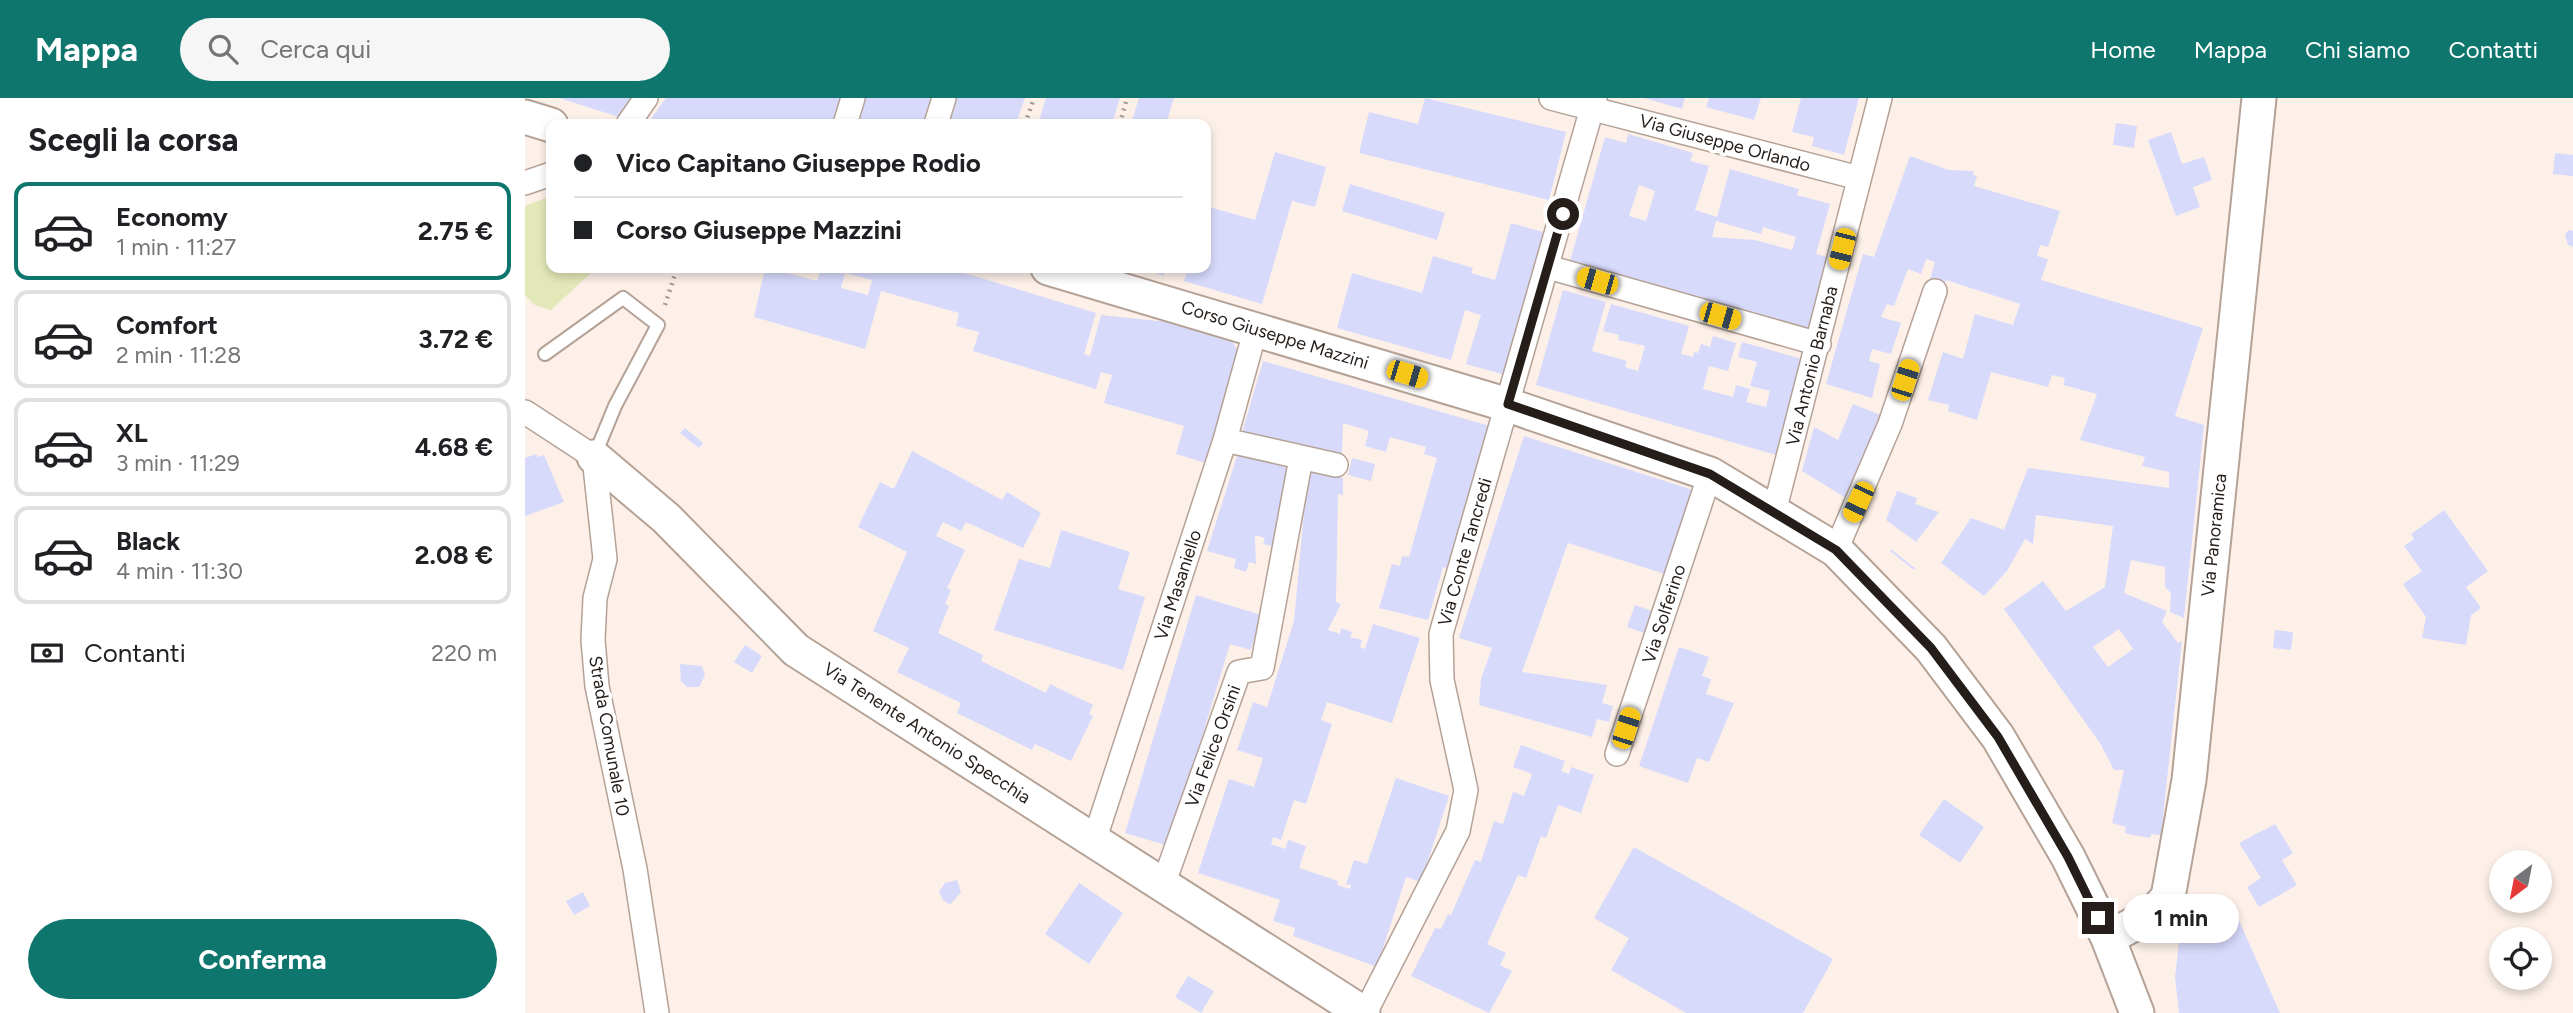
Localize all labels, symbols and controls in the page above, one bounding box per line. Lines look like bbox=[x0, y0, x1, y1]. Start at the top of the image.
search box bbox=[180, 18, 670, 81]
text: Mappa bbox=[35, 30, 138, 69]
icon: search bbox=[204, 30, 242, 68]
text: Cerca qui bbox=[260, 33, 371, 65]
text: Home bbox=[2090, 35, 2156, 64]
text: Mappa bbox=[2194, 35, 2267, 64]
text: Chi siamo bbox=[2305, 35, 2410, 64]
text: Contatti bbox=[2448, 35, 2538, 64]
street label: Via Giuseppe Orlando bbox=[1637, 110, 1813, 176]
text: Scegli la corsa bbox=[28, 121, 238, 159]
text: Vico Capitano Giuseppe Rodio bbox=[616, 147, 981, 179]
route start bbox=[1547, 198, 1579, 230]
icon: car bbox=[32, 200, 95, 263]
text: Economy bbox=[116, 201, 228, 233]
text: Corso Giuseppe Mazzini bbox=[616, 214, 902, 246]
text: 2.75 € bbox=[418, 215, 493, 247]
car bbox=[1827, 226, 1858, 272]
text: 1 min · 11:27 bbox=[116, 233, 236, 261]
car bbox=[1574, 265, 1621, 297]
street label: Via Antonio Barnaba bbox=[1781, 284, 1843, 448]
street label: Corso Giuseppe Mazzini bbox=[1179, 296, 1371, 374]
car bbox=[1697, 300, 1744, 332]
icon: car bbox=[32, 308, 95, 371]
text: Comfort bbox=[116, 309, 218, 341]
text: 3.72 € bbox=[418, 323, 493, 355]
text: 2 min · 11:28 bbox=[116, 341, 241, 369]
car bbox=[1889, 357, 1922, 403]
car bbox=[1384, 358, 1431, 390]
icon: car bbox=[32, 416, 95, 479]
text: XL bbox=[116, 417, 148, 449]
text: 4.68 € bbox=[415, 431, 493, 463]
text: 3 min · 11:29 bbox=[116, 449, 240, 477]
street label: Via Panoramica bbox=[2197, 472, 2231, 598]
street label: Via Conte Tancredi bbox=[1433, 475, 1497, 629]
car bbox=[1840, 479, 1877, 525]
icon: car bbox=[32, 524, 95, 587]
text: Black bbox=[116, 525, 180, 557]
street label: Via Masaniello bbox=[1150, 527, 1206, 643]
text: 2.08 € bbox=[414, 539, 493, 571]
text: 4 min · 11:30 bbox=[116, 557, 243, 585]
street label: Via Solferino bbox=[1638, 562, 1690, 666]
icon: cash bbox=[28, 634, 66, 672]
text: Contanti bbox=[84, 637, 186, 669]
text: 220 m bbox=[431, 639, 497, 667]
street label: Strada Comunale 10 bbox=[584, 654, 634, 818]
street label: Via Tenente Antonio Specchia bbox=[819, 658, 1035, 808]
street label: Via Felice Orsini bbox=[1181, 682, 1245, 810]
car bbox=[1610, 705, 1643, 751]
north arrow bbox=[2489, 850, 2551, 914]
map controls bbox=[2489, 850, 2552, 990]
callout: 1 min bbox=[2123, 894, 2238, 942]
route end bbox=[2082, 902, 2114, 934]
text: 1 min bbox=[2154, 904, 2208, 932]
button: Conferma bbox=[28, 919, 497, 999]
button: locate bbox=[2489, 927, 2552, 990]

